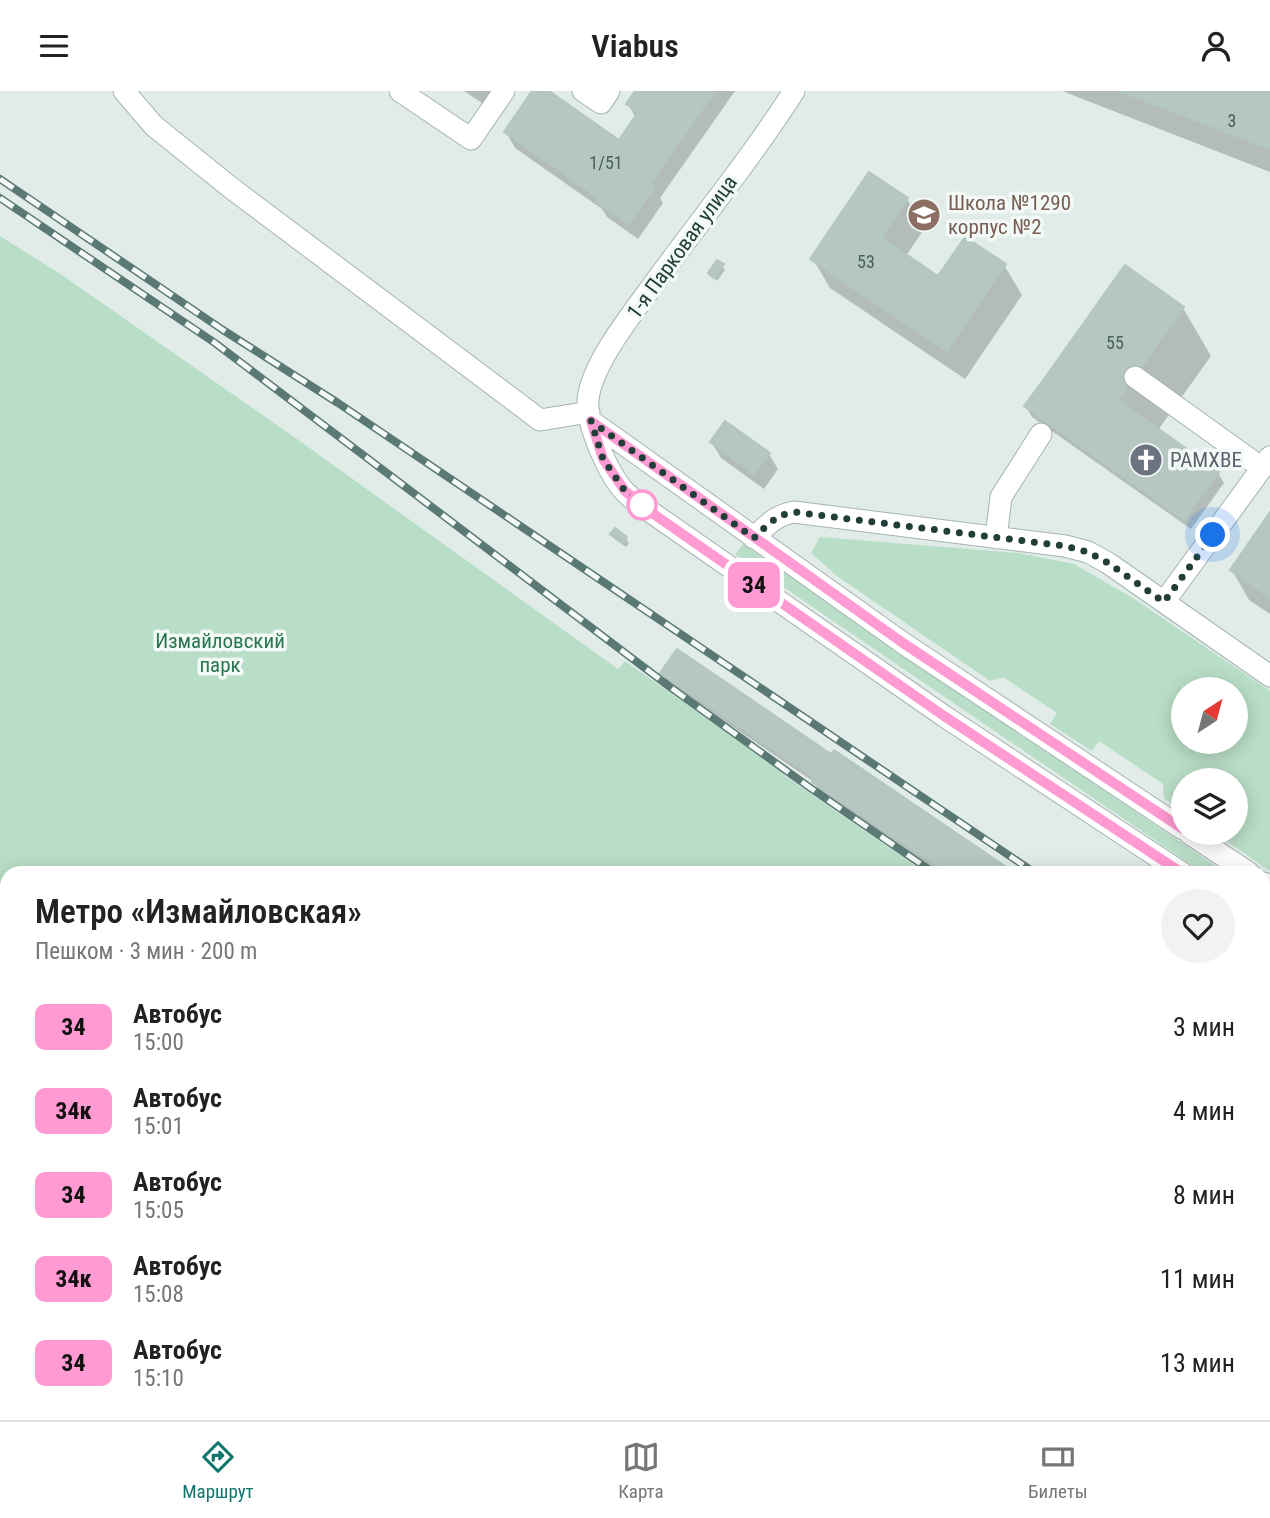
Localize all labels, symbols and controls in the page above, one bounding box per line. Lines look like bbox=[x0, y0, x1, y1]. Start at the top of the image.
icon: menu bbox=[35, 27, 73, 65]
text: Viabus bbox=[591, 27, 679, 65]
icon: person bbox=[1197, 27, 1235, 65]
house number: 3 bbox=[1228, 110, 1236, 131]
house number: 1/51 bbox=[589, 152, 623, 173]
street label: 1-я Парковая улица bbox=[622, 171, 742, 323]
place label: Школа №1290 корпус №2 bbox=[948, 191, 1071, 239]
school or university icon: Школа №1290 корпус №2 bbox=[905, 196, 943, 234]
house number: 53 bbox=[857, 251, 875, 272]
house number: 55 bbox=[1106, 332, 1124, 353]
church icon: РАМХВЕ bbox=[1127, 441, 1165, 479]
place label: РАМХВЕ bbox=[1170, 448, 1242, 472]
unlabelled marker bbox=[627, 490, 657, 520]
your location bbox=[1195, 517, 1230, 552]
line badge: 34 bbox=[722, 562, 786, 608]
text: 34 bbox=[742, 571, 766, 599]
park label: Измайловский парк bbox=[155, 629, 285, 677]
north arrow bbox=[1171, 677, 1248, 754]
map controls bbox=[1171, 677, 1248, 845]
button: layers bbox=[1171, 768, 1248, 845]
button: heart bbox=[1161, 889, 1235, 963]
text: Метро «Измайловская» bbox=[35, 892, 362, 931]
text: Пешком · 3 мин · 200 m bbox=[35, 938, 257, 965]
text: Автобус bbox=[133, 999, 222, 1029]
text: 3 мин bbox=[1173, 1012, 1235, 1042]
text: 34 bbox=[61, 1013, 86, 1041]
text: 15:00 bbox=[133, 1029, 184, 1056]
text: Автобус bbox=[133, 1083, 222, 1113]
text: 4 мин bbox=[1173, 1096, 1235, 1126]
text: 34к bbox=[55, 1097, 92, 1125]
text: 15:01 bbox=[133, 1113, 184, 1140]
text: Автобус bbox=[133, 1167, 222, 1197]
text: 8 мин bbox=[1173, 1180, 1235, 1210]
text: 34 bbox=[61, 1181, 86, 1209]
text: 15:05 bbox=[133, 1197, 184, 1224]
text: Автобус bbox=[133, 1251, 222, 1281]
text: 11 мин bbox=[1160, 1264, 1235, 1294]
text: 34к bbox=[55, 1265, 92, 1293]
text: 15:08 bbox=[133, 1281, 184, 1308]
text: Автобус bbox=[133, 1335, 222, 1365]
text: 13 мин bbox=[1160, 1348, 1235, 1378]
text: 34 bbox=[61, 1349, 86, 1377]
text: 15:10 bbox=[133, 1365, 184, 1392]
tab: Маршрут bbox=[182, 1438, 254, 1503]
tab: Карта bbox=[618, 1438, 664, 1503]
tab: Билеты bbox=[1028, 1438, 1088, 1503]

